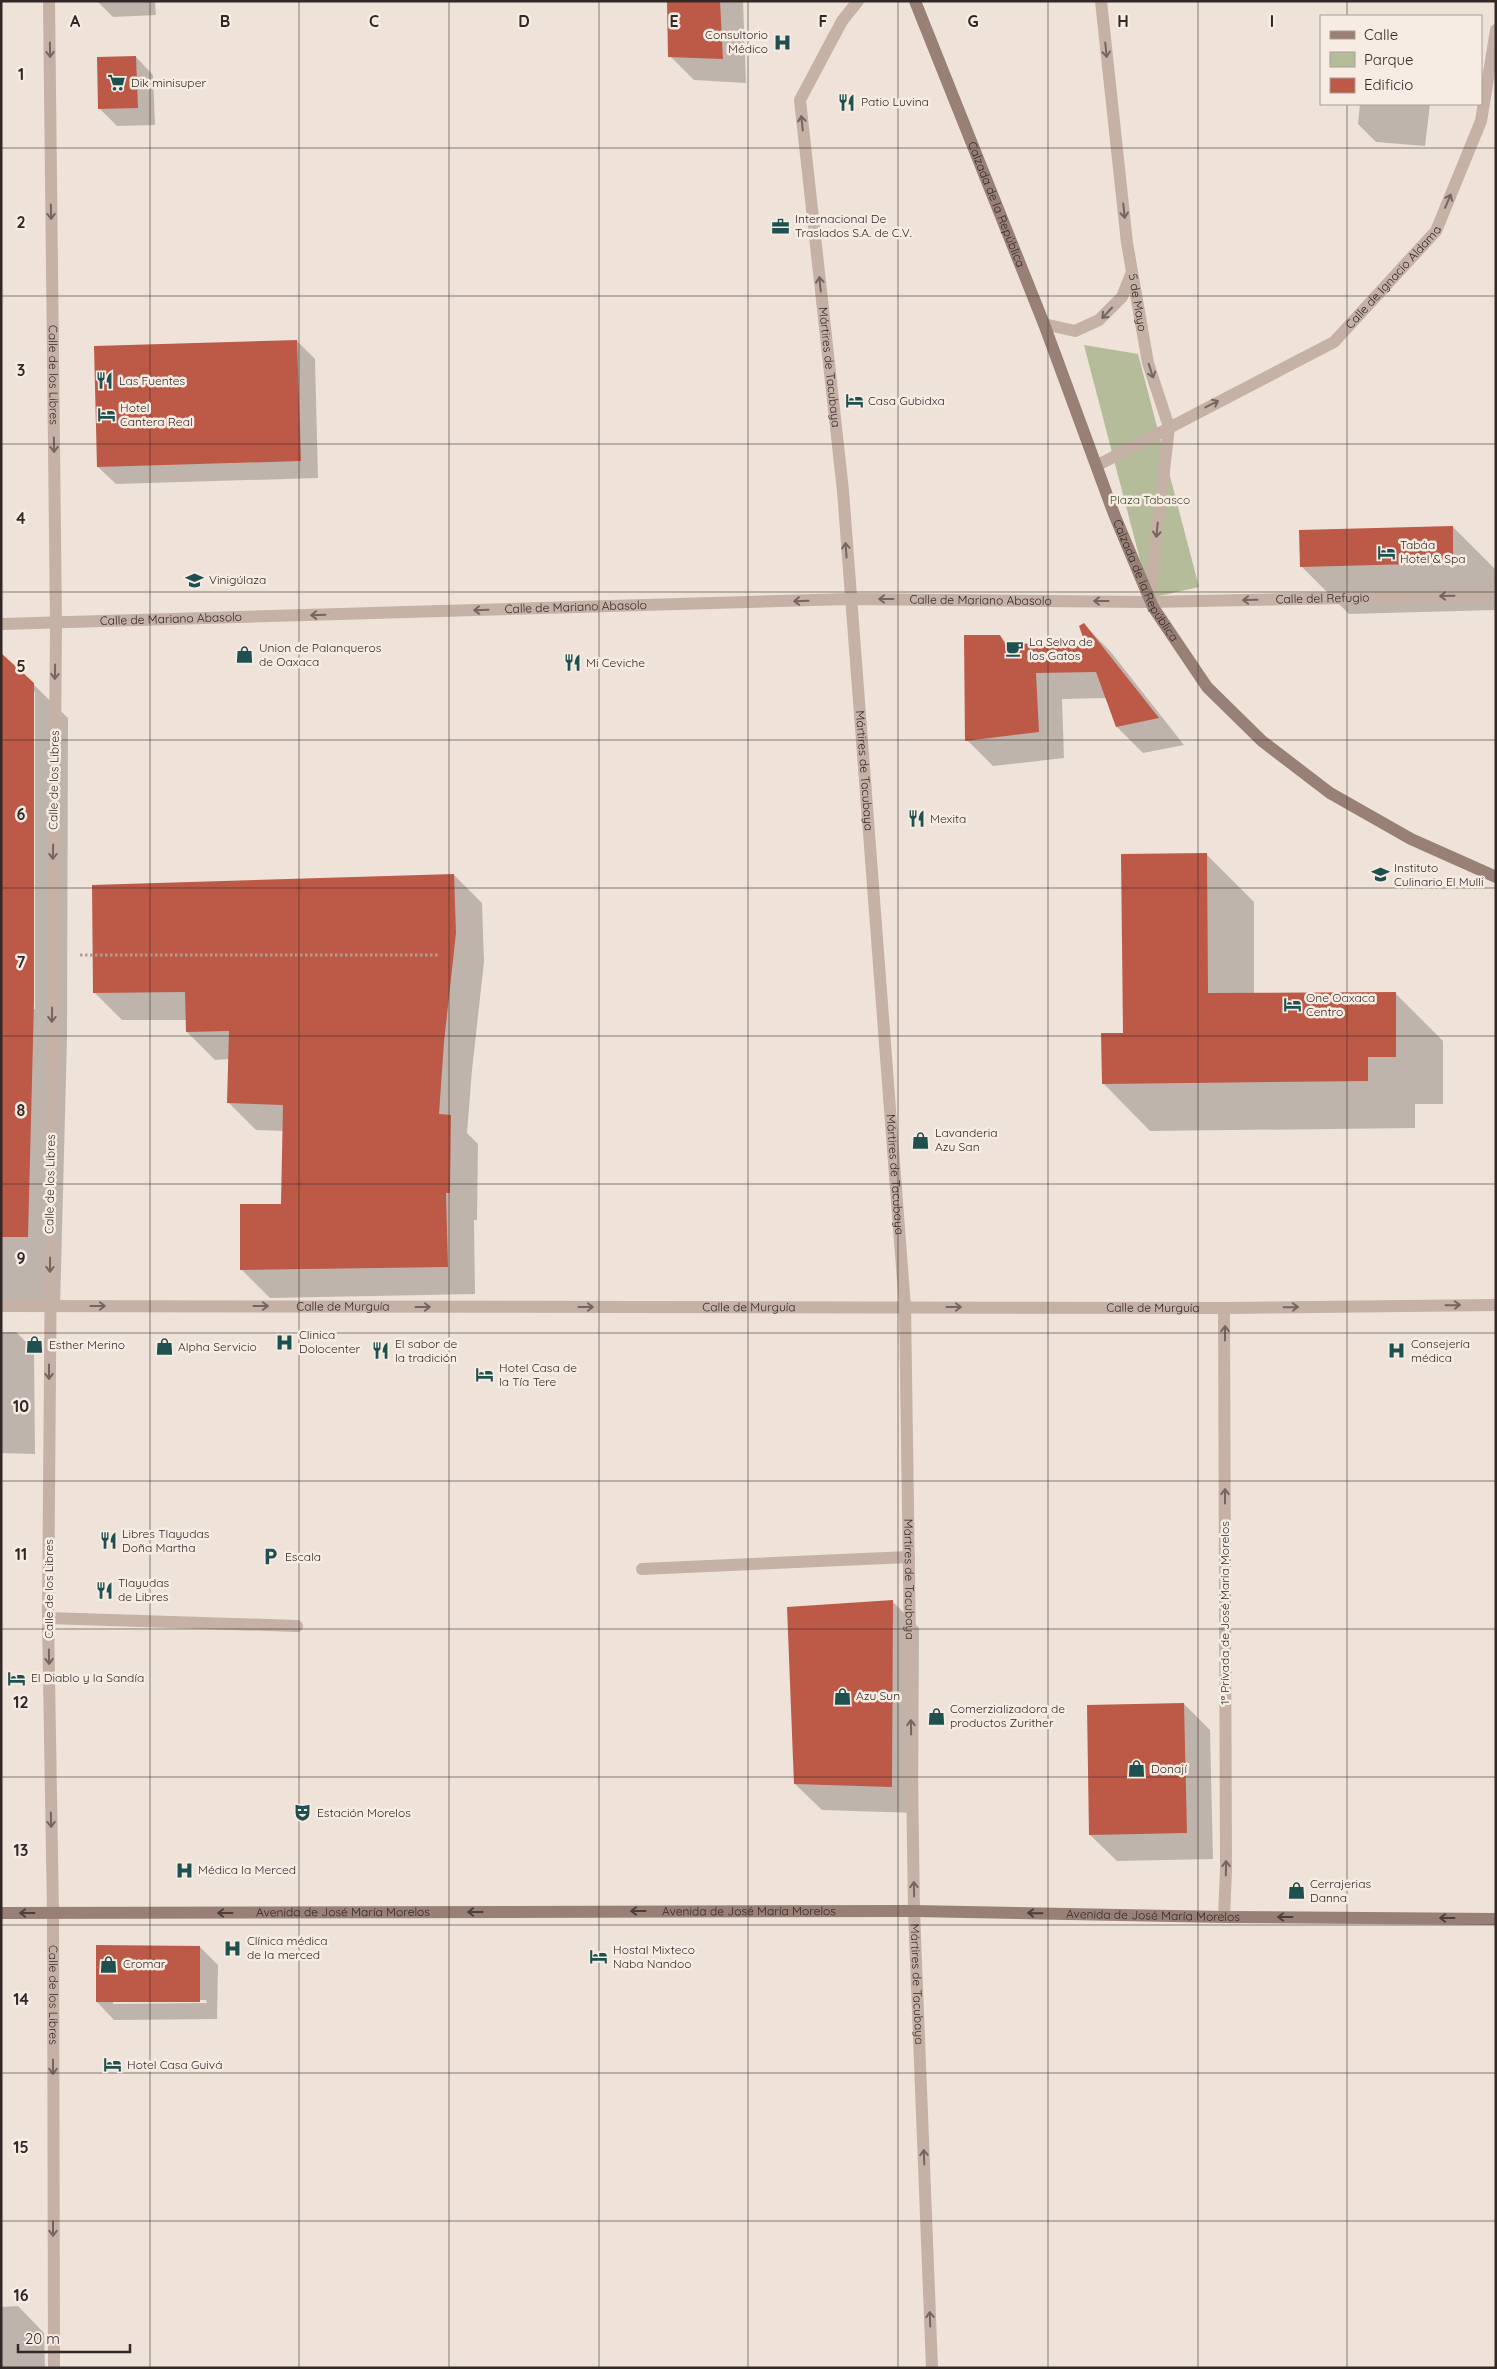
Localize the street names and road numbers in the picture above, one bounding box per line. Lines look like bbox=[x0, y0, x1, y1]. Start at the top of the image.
street label: Calzada de la República bbox=[965, 139, 1029, 269]
street label: Calle de Ignacio Aldama bbox=[1342, 224, 1444, 332]
street label: 5 de Mayo bbox=[1126, 273, 1150, 333]
street label: Mártires de Tacubaya bbox=[816, 306, 844, 428]
street label: Calle de los Libres bbox=[46, 325, 62, 425]
street label: Calzada de la República bbox=[1110, 517, 1182, 644]
street label: Calle del Refugio bbox=[1276, 590, 1370, 606]
street label: Calle de Mariano Abasolo bbox=[909, 592, 1052, 608]
street label: Calle de Mariano Abasolo bbox=[504, 597, 647, 616]
street label: Calle de Mariano Abasolo bbox=[100, 609, 242, 628]
street label: Mártires de Tacubaya bbox=[853, 710, 877, 832]
street label: Calle de los Libres bbox=[45, 730, 62, 830]
street label: Mártires de Tacubaya bbox=[883, 1114, 907, 1235]
street label: Calle de los Libres bbox=[41, 1134, 58, 1234]
street label: Calle de Murguía bbox=[296, 1298, 390, 1314]
street label: Calle de Murguía bbox=[702, 1299, 796, 1314]
street label: Calle de Murguía bbox=[1106, 1300, 1200, 1315]
street label: Mártires de Tacubaya bbox=[901, 1519, 918, 1640]
street label: 1ª Prívada de José María Morelos bbox=[1217, 1521, 1232, 1705]
street label: Calle de los Libres bbox=[41, 1539, 56, 1639]
street label: Avenida de José María Morelos bbox=[662, 1903, 836, 1919]
street label: Avenida de José María Morelos bbox=[256, 1904, 430, 1919]
street label: Avenida de José María Morelos bbox=[1066, 1906, 1240, 1924]
street label: Mártires de Tacubaya bbox=[908, 1923, 927, 2045]
street label: Calle de los Libres bbox=[46, 1945, 61, 2045]

